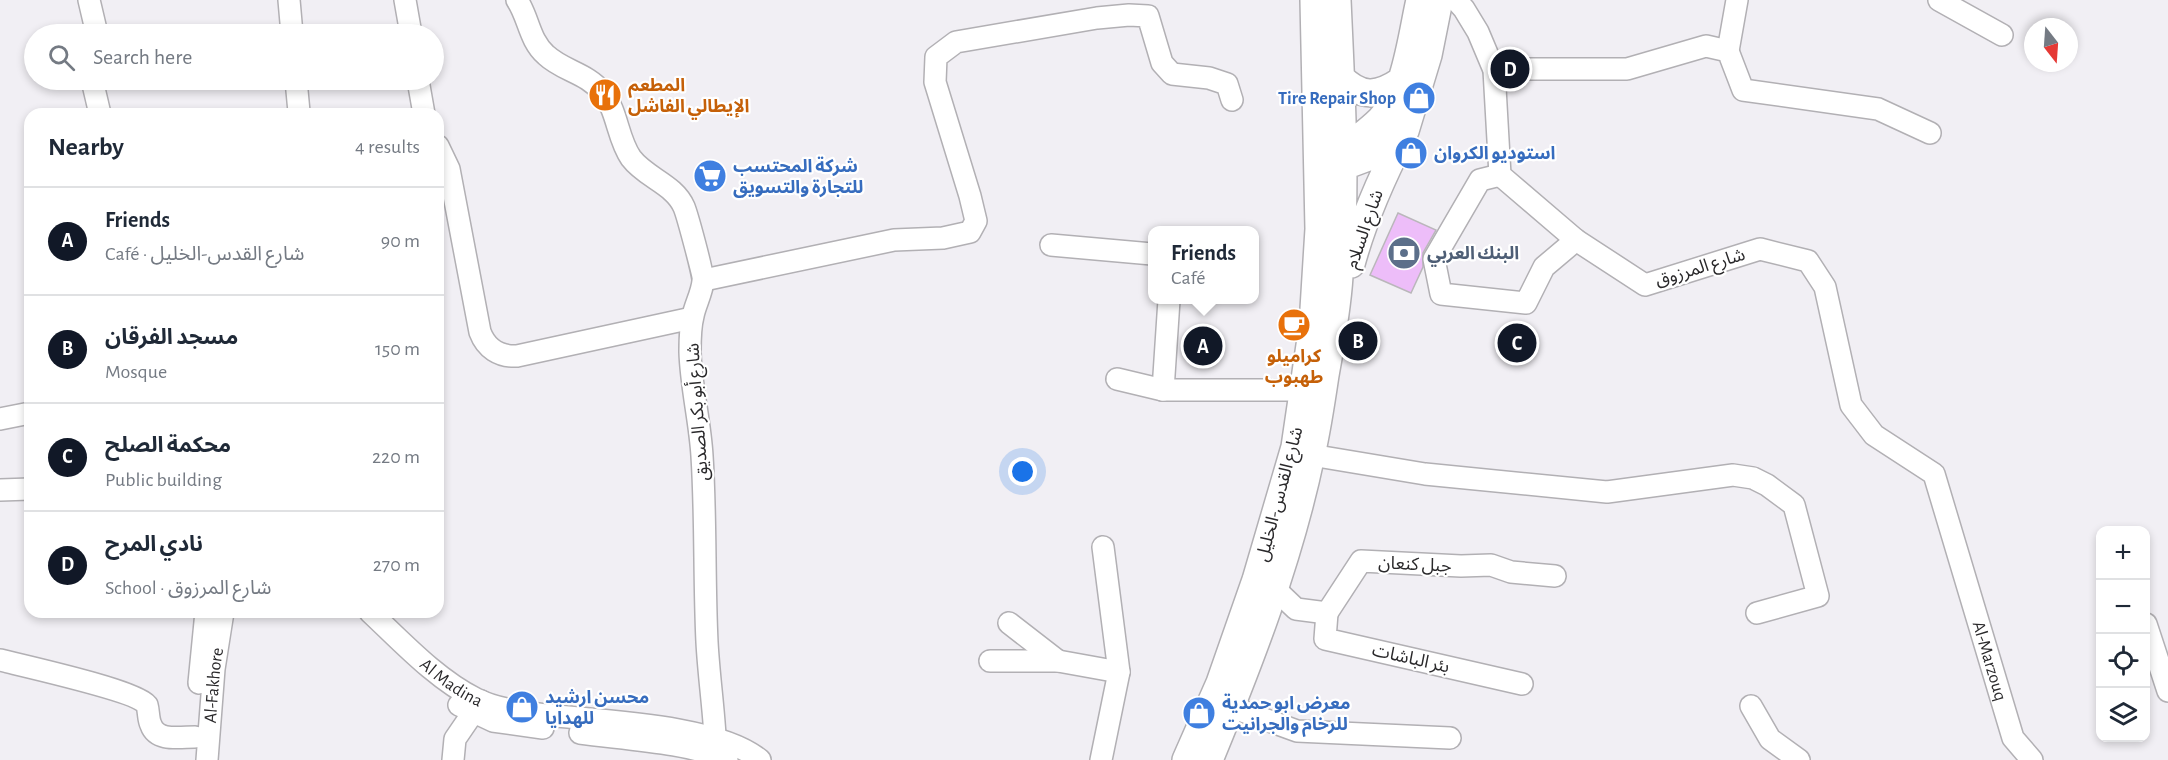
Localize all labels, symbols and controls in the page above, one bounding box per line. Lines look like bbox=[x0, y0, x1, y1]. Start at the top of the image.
north arrow bbox=[2024, 18, 2078, 72]
search box bbox=[24, 24, 444, 90]
icon: search bbox=[45, 41, 78, 74]
text: Search here bbox=[93, 46, 192, 68]
pin: D bbox=[1490, 46, 1530, 92]
restaurant icon: المطعم الإيطالي الفاشل bbox=[587, 77, 623, 113]
place label: المطعم الإيطالي الفاشل bbox=[628, 77, 750, 120]
shop icon: Tire Repair Shop bbox=[1401, 80, 1437, 116]
place label: Tire Repair Shop bbox=[1278, 90, 1396, 108]
text: Nearby bbox=[48, 134, 124, 160]
shop icon: استوديو الكروان bbox=[1393, 135, 1429, 171]
text: 4 results bbox=[355, 137, 420, 157]
place label: استوديو الكروان bbox=[1434, 145, 1555, 164]
place label: شركة المحتسب للتجارة والتسويق bbox=[733, 156, 863, 198]
supermarket icon: شركة المحتسب للتجارة والتسويق bbox=[692, 158, 728, 194]
street label: شارع السلام bbox=[1343, 188, 1391, 272]
text: Friends bbox=[105, 209, 170, 231]
popup bbox=[1148, 226, 1259, 304]
text: A bbox=[62, 231, 74, 251]
text: 90 m bbox=[381, 231, 420, 251]
bank icon: البنك العربي bbox=[1386, 235, 1422, 271]
text: Friends bbox=[1171, 242, 1236, 264]
text: Café · شارع القدس-الخليل bbox=[105, 244, 304, 264]
place label: البنك العربي bbox=[1427, 245, 1519, 267]
street label: شارع المرزوق bbox=[1653, 246, 1749, 294]
text: Café bbox=[1171, 268, 1205, 288]
cafe icon: كراميلو طهبوب bbox=[1276, 307, 1312, 343]
pin: B bbox=[1338, 318, 1378, 364]
pin: C bbox=[1498, 320, 1537, 366]
pin: A bbox=[1184, 324, 1222, 368]
text: مسجد الفرقان bbox=[105, 326, 238, 348]
text: B bbox=[62, 339, 73, 359]
text: 150 m bbox=[375, 339, 420, 359]
street label: شارع أبو بكر الصديق bbox=[681, 342, 716, 482]
place label: كراميلو طهبوب bbox=[1265, 348, 1323, 387]
text: Mosque bbox=[105, 362, 167, 382]
street label: شارع القدس-الخليل bbox=[1253, 425, 1310, 565]
text: محكمة الصلح bbox=[105, 434, 231, 456]
text: C bbox=[62, 447, 73, 467]
text: 220 m bbox=[372, 447, 420, 467]
your location bbox=[1008, 457, 1037, 486]
text: Public building bbox=[105, 470, 222, 490]
map controls bbox=[2096, 526, 2150, 742]
button: + bbox=[2096, 526, 2150, 580]
text: نادي المرح bbox=[105, 533, 203, 555]
street label: جبل كنعان bbox=[1378, 554, 1452, 577]
text: D bbox=[61, 555, 74, 575]
text: 270 m bbox=[373, 555, 420, 575]
text: School · شارع المرزوق bbox=[105, 578, 271, 598]
button: − bbox=[2096, 580, 2150, 634]
street label: Al-Marzouq bbox=[1969, 619, 2009, 703]
button: locate bbox=[2096, 634, 2150, 688]
street label: بئر الباشات bbox=[1370, 641, 1451, 678]
street label: Al-Fakhore bbox=[202, 646, 227, 724]
street label: Al Madina bbox=[416, 655, 485, 711]
button: layers bbox=[2096, 688, 2150, 742]
shop icon: محسن ارشيد للهدايا bbox=[504, 689, 540, 725]
place label: محسن ارشيد للهدايا bbox=[545, 689, 649, 728]
place label: معرض ابو حمدية للرخام والجرانيت bbox=[1222, 693, 1350, 737]
shop icon: معرض ابو حمدية للرخام والجرانيت bbox=[1181, 695, 1217, 731]

